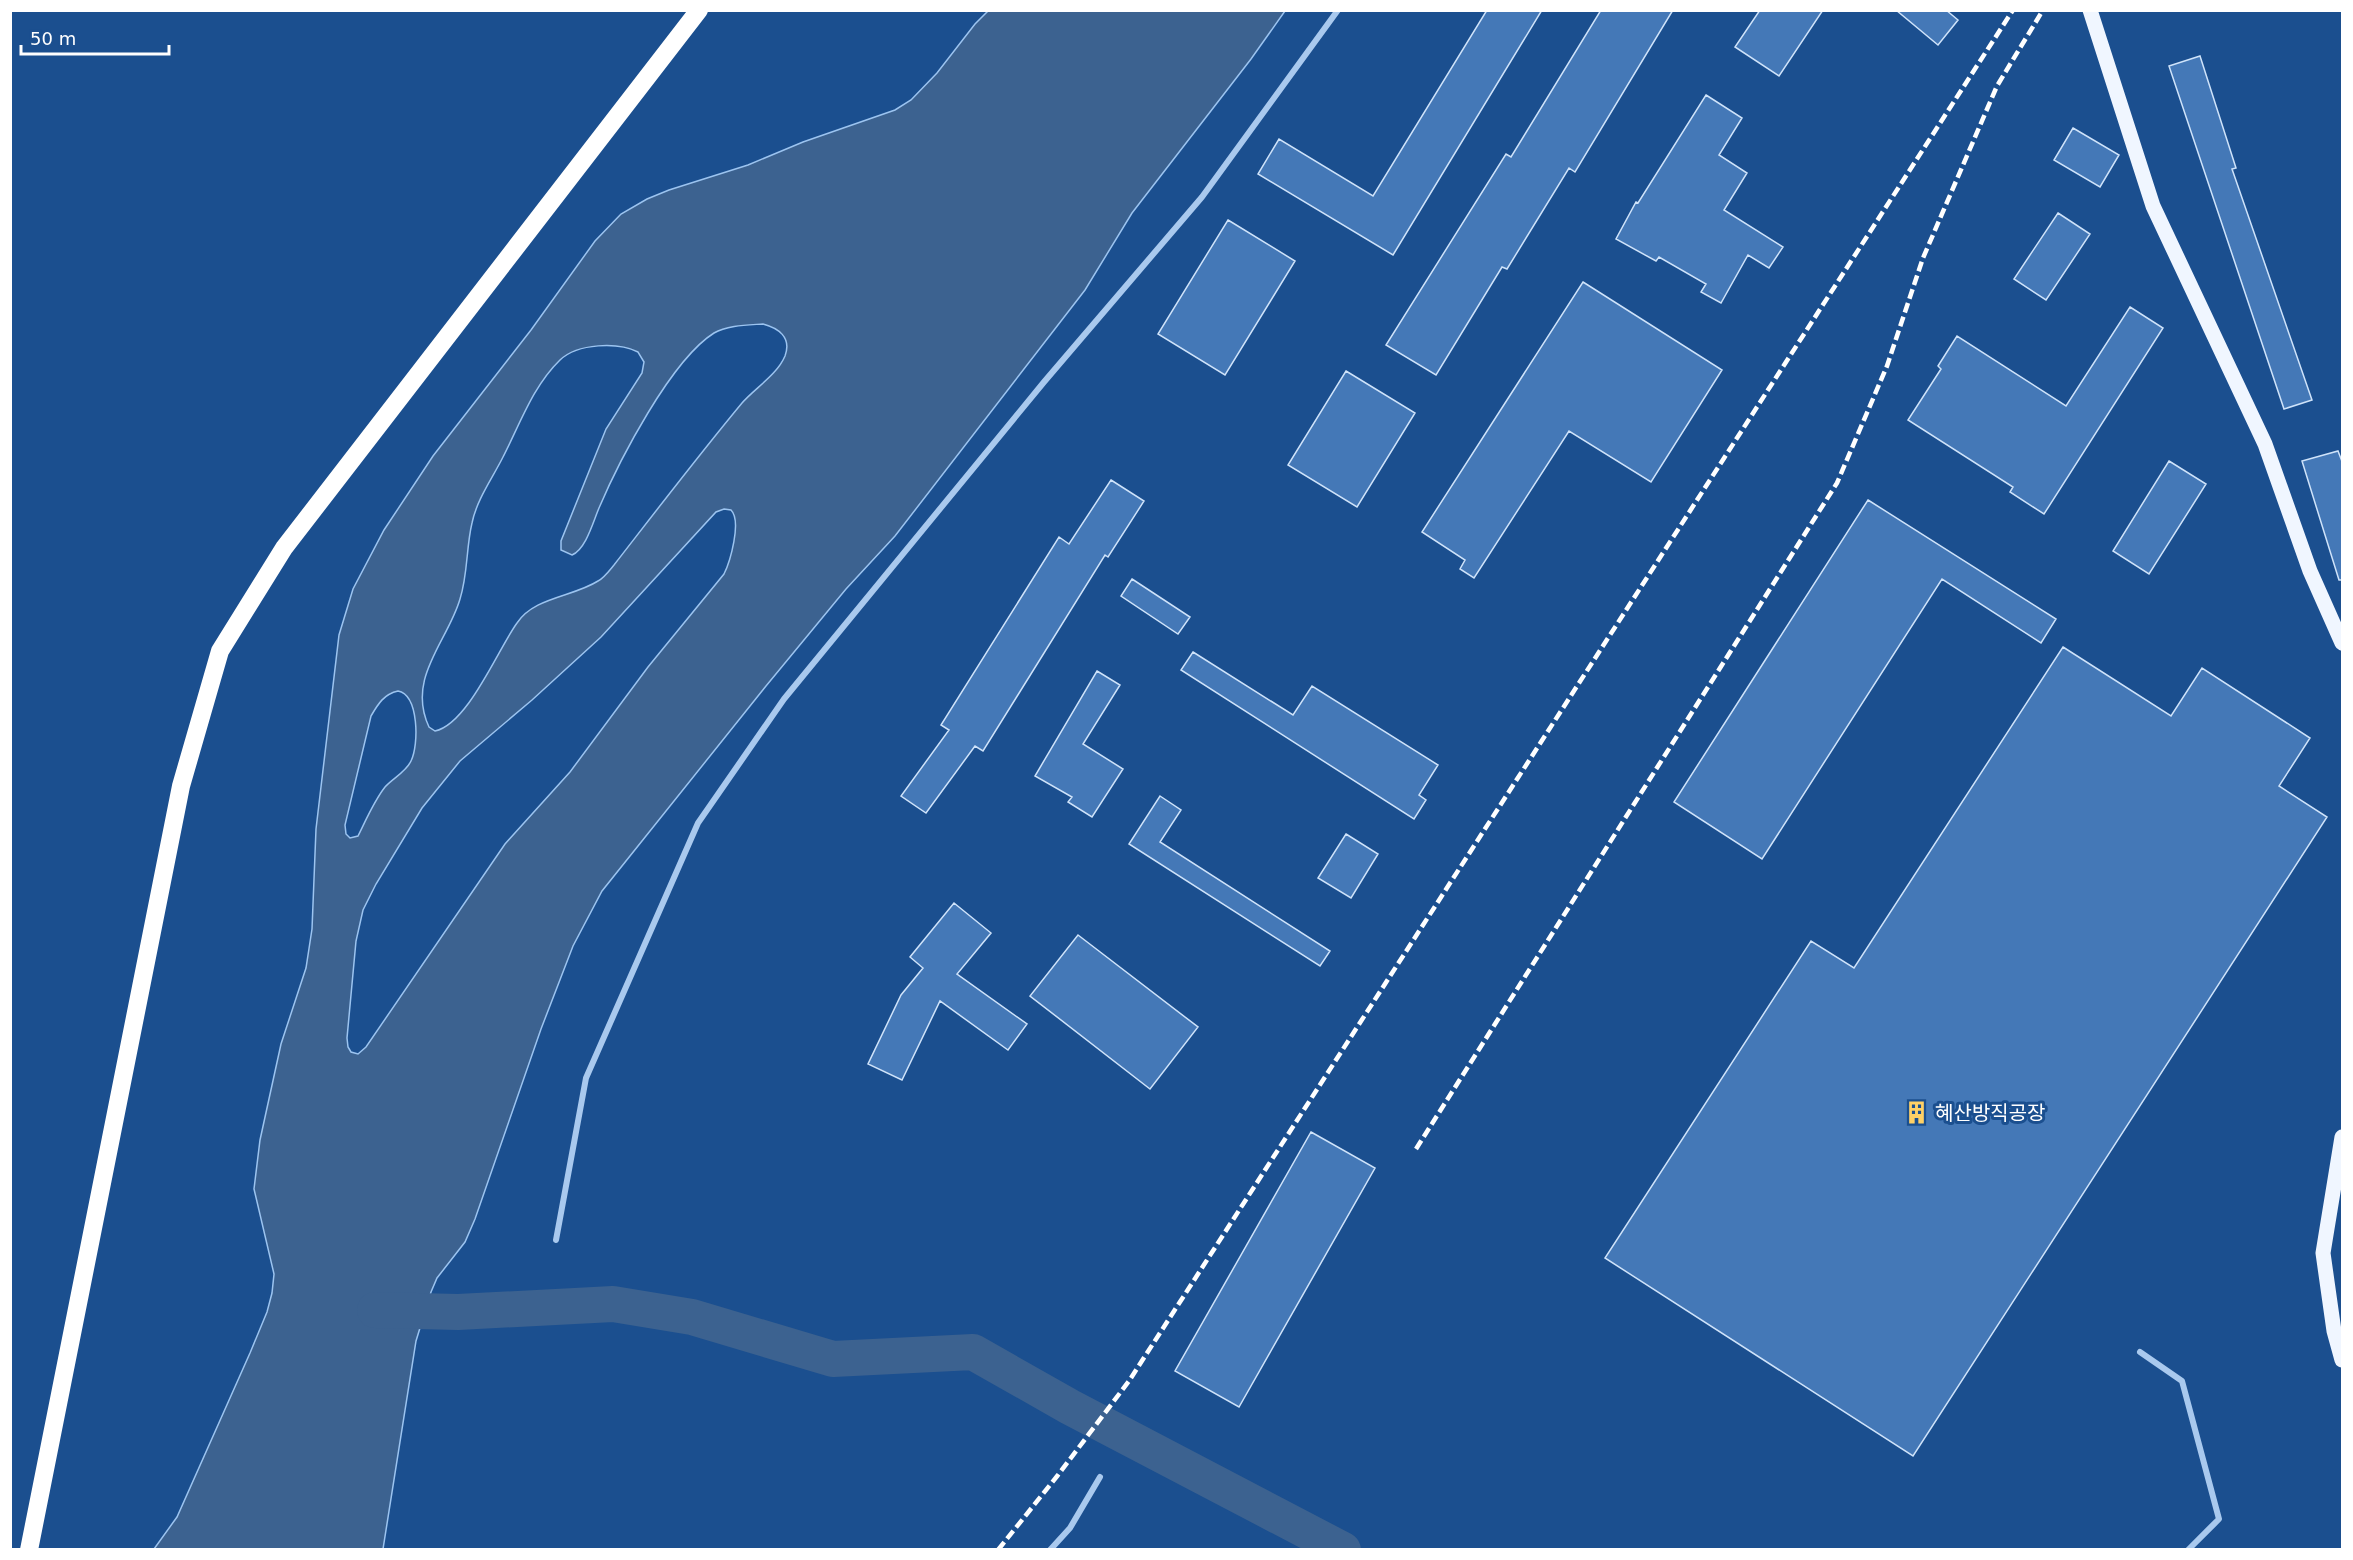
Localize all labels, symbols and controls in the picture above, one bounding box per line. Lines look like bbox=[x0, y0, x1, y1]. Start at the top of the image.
scale bar bbox=[21, 18, 170, 56]
text: 50 m bbox=[30, 28, 76, 49]
building icon: 혜산방직공장 bbox=[1904, 1100, 1930, 1126]
place label: 혜산방직공장 bbox=[1935, 1101, 2045, 1125]

